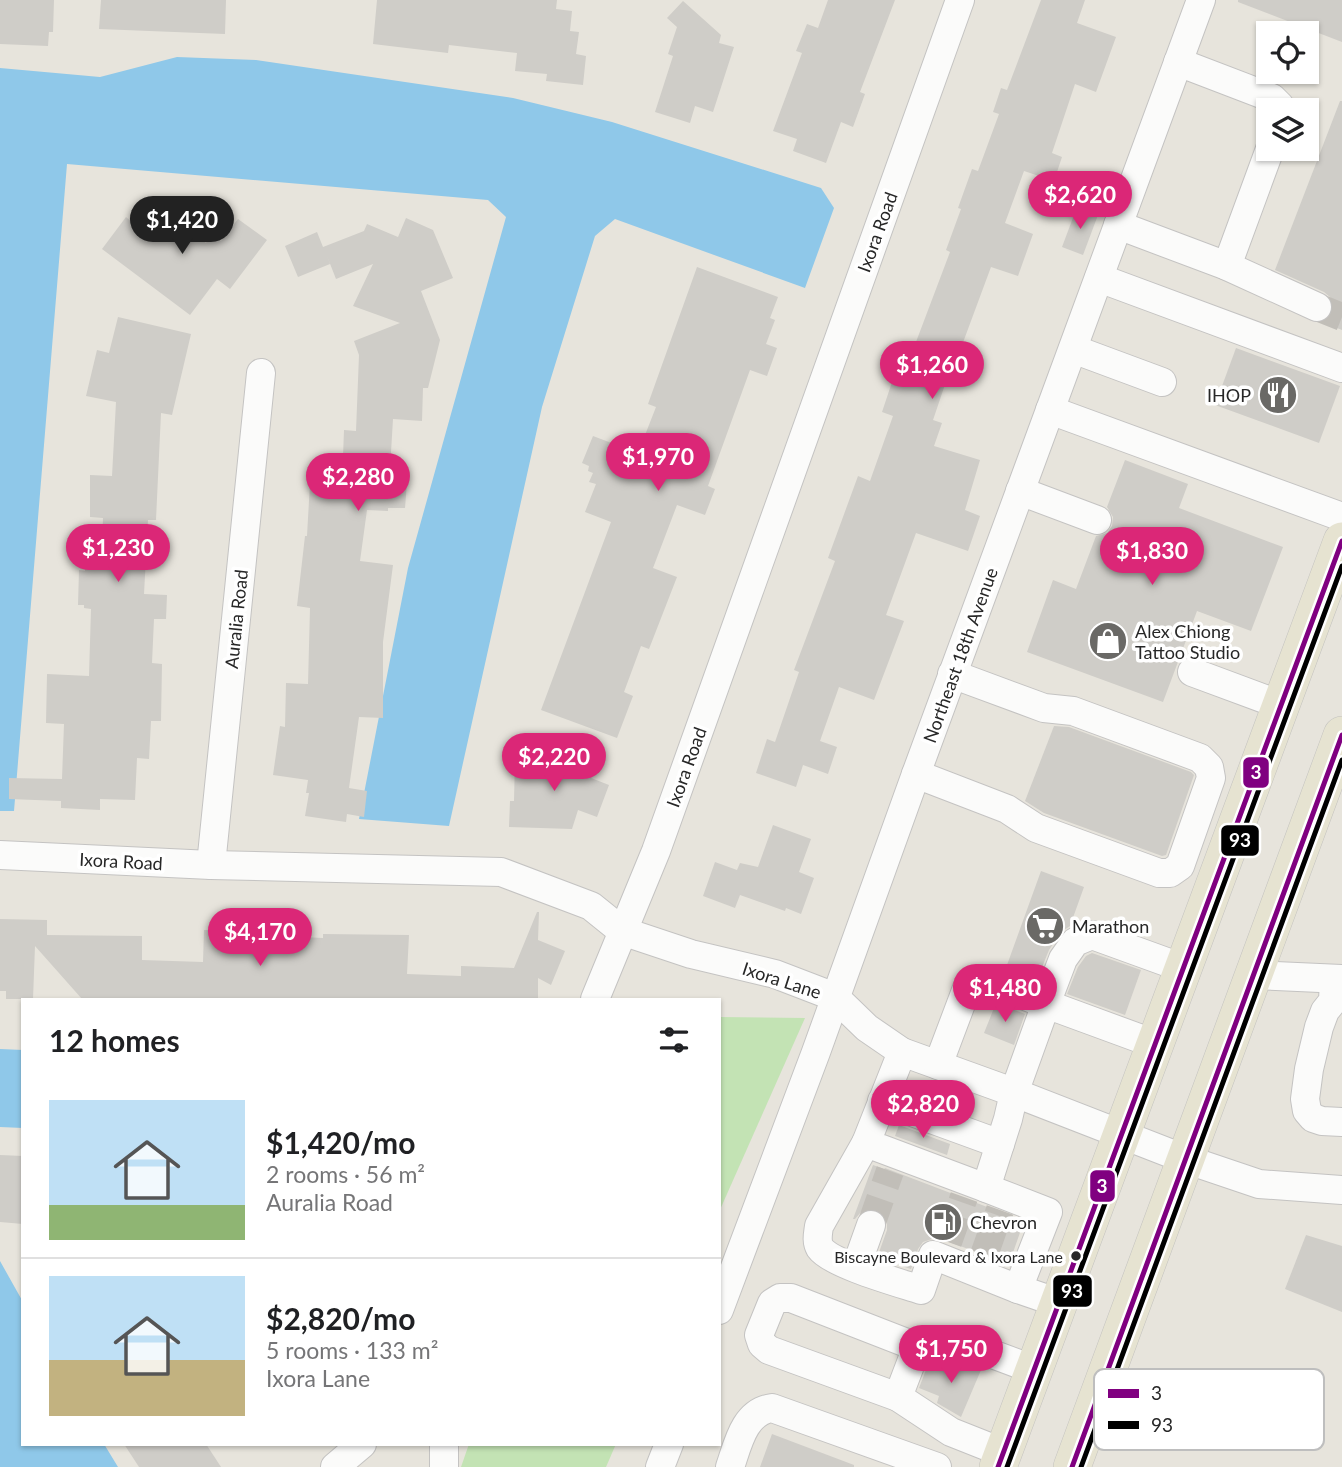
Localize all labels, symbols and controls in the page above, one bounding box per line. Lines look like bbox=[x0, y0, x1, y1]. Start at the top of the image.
map controls bbox=[1256, 21, 1319, 161]
button: locate bbox=[1256, 21, 1319, 84]
button: layers bbox=[1256, 98, 1319, 161]
pin: $2,620 bbox=[1023, 172, 1137, 231]
text: $2,620 bbox=[1044, 180, 1116, 208]
street label: Ixora Road bbox=[852, 189, 902, 275]
pin: $1,420 bbox=[125, 196, 239, 256]
text: $1,420 bbox=[146, 205, 218, 233]
pin: $1,260 bbox=[875, 342, 989, 401]
text: $1,260 bbox=[896, 350, 968, 378]
restaurant icon: IHOP bbox=[1257, 374, 1299, 416]
place label: IHOP bbox=[1207, 384, 1251, 406]
pin: $1,970 bbox=[601, 434, 715, 493]
text: $1,970 bbox=[622, 442, 694, 470]
pin: $2,280 bbox=[301, 454, 415, 513]
text: $2,280 bbox=[322, 462, 394, 490]
pin: $1,230 bbox=[61, 524, 175, 584]
pin: $1,830 bbox=[1095, 528, 1209, 587]
text: $1,230 bbox=[82, 533, 154, 561]
text: $1,830 bbox=[1116, 536, 1188, 564]
street label: Northeast 18th Avenue bbox=[918, 564, 1002, 746]
street label: Auralia Road bbox=[220, 568, 252, 670]
shop icon: Alex Chiong Tattoo Studio bbox=[1087, 620, 1129, 662]
place label: Alex Chiong Tattoo Studio bbox=[1135, 620, 1240, 663]
street label: Ixora Road bbox=[661, 724, 711, 810]
pin: $2,220 bbox=[497, 734, 611, 793]
text: $2,220 bbox=[518, 742, 590, 770]
line badge: 3 bbox=[1242, 756, 1270, 789]
text: 3 bbox=[1250, 760, 1262, 783]
line badge: 93 bbox=[1220, 824, 1260, 857]
text: 93 bbox=[1229, 828, 1251, 851]
street label: Ixora Road bbox=[79, 848, 163, 874]
supermarket icon: Marathon bbox=[1024, 905, 1066, 947]
pin: $4,170 bbox=[203, 908, 317, 968]
place label: Marathon bbox=[1072, 915, 1149, 937]
text: $4,170 bbox=[224, 917, 296, 945]
street label: Ixora Lane bbox=[740, 957, 824, 1003]
pin: $1,480 bbox=[948, 964, 1062, 1024]
text: $1,480 bbox=[969, 973, 1041, 1001]
icon: filters bbox=[655, 1021, 693, 1059]
text: 12 homes bbox=[49, 1022, 180, 1058]
pin: $2,820 bbox=[866, 1080, 980, 1140]
text: $2,820 bbox=[887, 1089, 959, 1117]
text: $1,420/mo bbox=[266, 1124, 415, 1160]
icon: home bbox=[105, 1128, 189, 1212]
text: 2 rooms · 56 m² bbox=[266, 1160, 425, 1188]
line badge: 3 bbox=[1089, 1169, 1116, 1203]
text: 3 bbox=[1096, 1174, 1108, 1197]
text: Auralia Road bbox=[266, 1188, 393, 1216]
fuel station icon: Chevron bbox=[922, 1201, 964, 1243]
place label: Chevron bbox=[970, 1211, 1037, 1233]
place label: Biscayne Boulevard & Ixora Lane bbox=[834, 1247, 1063, 1266]
marker: Biscayne Boulevard & Ixora Lane bbox=[1069, 1249, 1083, 1263]
line badge: 93 bbox=[1052, 1274, 1093, 1308]
text: 93 bbox=[1061, 1279, 1083, 1302]
text: $2,820/mo bbox=[266, 1300, 415, 1336]
icon: home bbox=[105, 1304, 189, 1388]
pin: $1,750 bbox=[894, 1326, 1008, 1385]
text: $1,750 bbox=[915, 1334, 987, 1362]
text: 5 rooms · 133 m² bbox=[266, 1336, 438, 1364]
text: Ixora Lane bbox=[266, 1364, 370, 1392]
legend bbox=[1094, 1369, 1324, 1450]
text: 3 bbox=[1151, 1381, 1162, 1404]
text: 93 bbox=[1151, 1413, 1173, 1436]

